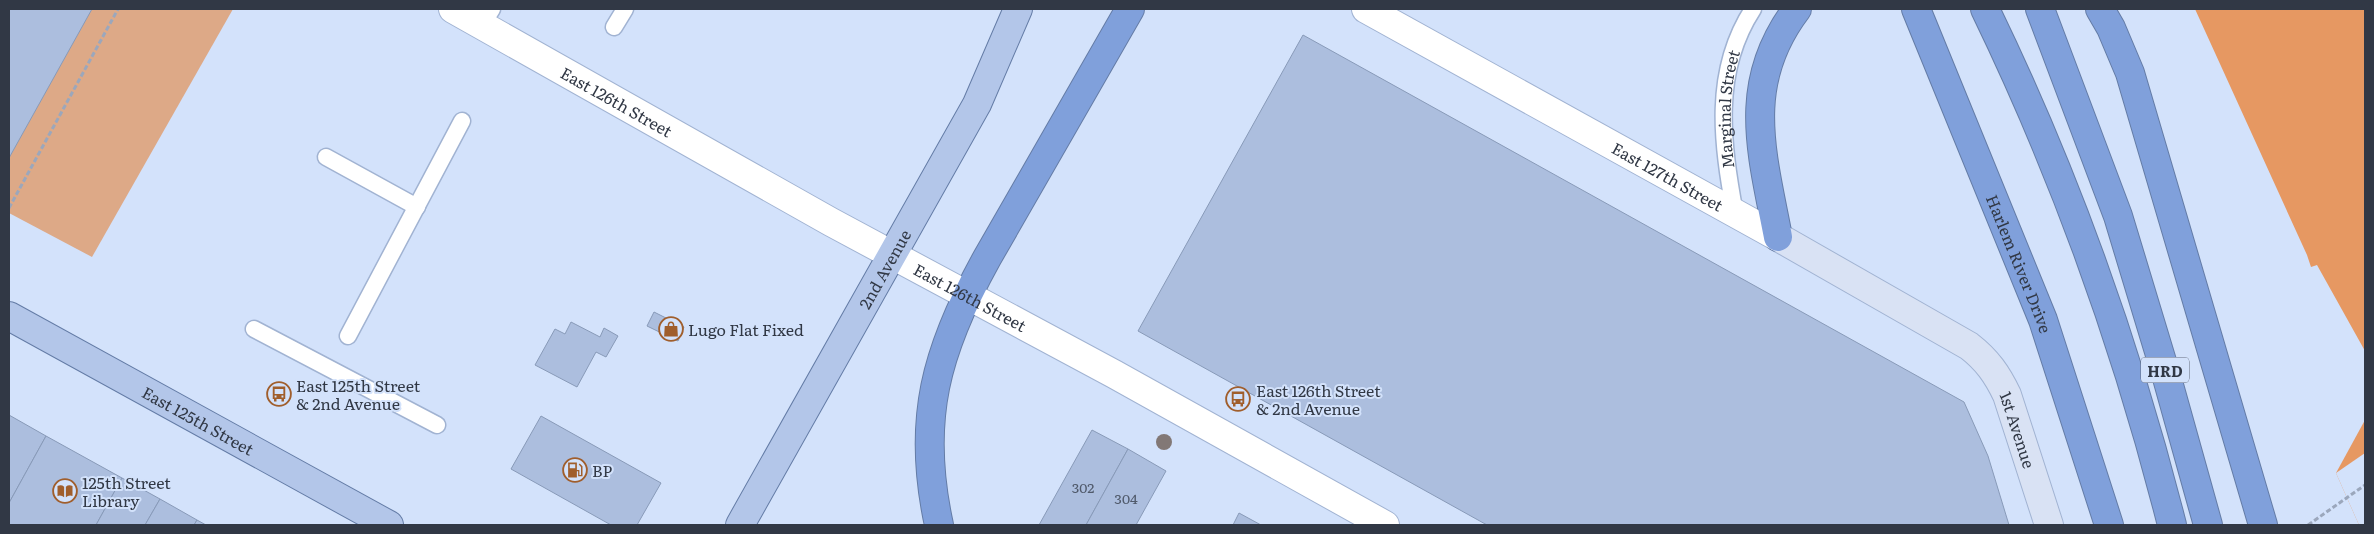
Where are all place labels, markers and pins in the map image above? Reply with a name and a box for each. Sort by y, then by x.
shop icon: Lugo Flat Fixed [658,316,684,342]
place label: Lugo Flat Fixed [688,317,804,341]
place label: East 125th Street & 2nd Avenue [296,373,421,415]
place label: East 126th Street & 2nd Avenue [1256,378,1381,420]
bus stop icon: East 125th Street & 2nd Avenue [266,381,292,407]
bus stop icon: East 126th Street & 2nd Avenue [1225,386,1251,412]
fuel station icon: BP [562,457,588,483]
place label: BP [592,458,613,482]
place label: 125th Street Library [82,470,171,512]
library icon: 125th Street Library [52,478,78,504]

